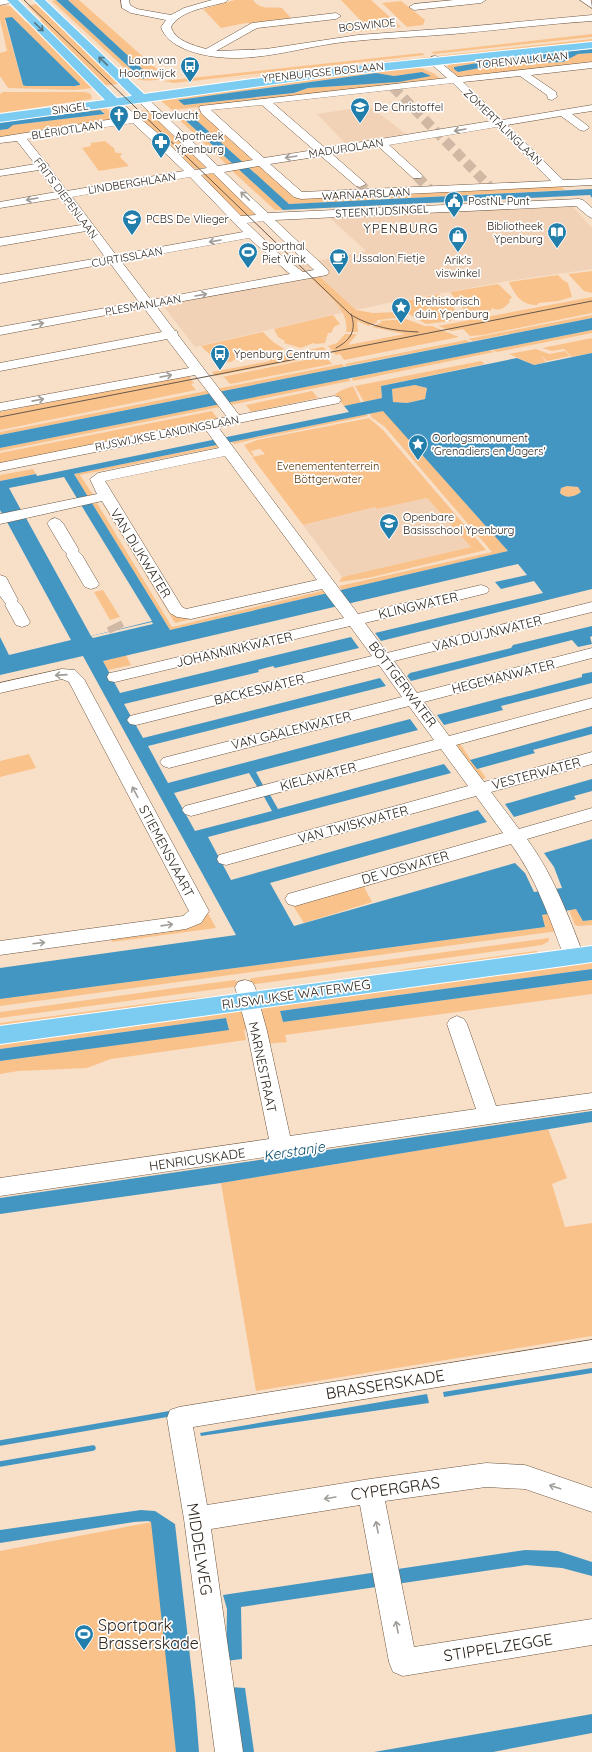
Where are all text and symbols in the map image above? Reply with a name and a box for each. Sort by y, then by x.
street label: BOSWINDE [338,15,396,35]
one-way arrow [34,22,44,32]
street label: TORENVALKLAAN [476,48,568,72]
place label: Laan van Hoornwijck [119,53,176,80]
bus stop icon: Laan van Hoornwijck [179,55,201,83]
one-way arrow [98,56,108,66]
street label: YPENBURGSE BOSLAAN [262,59,384,85]
street label: ZOMERTALINGLAAN [461,86,545,168]
school or university icon: De Christoffel [349,96,371,124]
street label: SINGEL [51,98,89,117]
place label: De Christoffel [374,100,443,114]
church icon: De Toevlucht [108,104,130,132]
place label: De Toevlucht [133,108,199,122]
street label: BLÉRIOTLAAN [30,117,104,143]
one-way arrow [454,126,467,134]
place label: Apotheek Ypenburg [175,129,224,156]
pharmacy icon: Apotheek Ypenburg [150,131,172,159]
street label: MADUROLAAN [307,135,385,161]
one-way arrow [285,153,298,161]
street label: FRITS DIEPENLAAN [31,155,101,241]
street label: LINDBERGHLAAN [87,169,177,197]
street label: WARNAARSLAAN [321,185,411,203]
public building icon: PostNL Punt [443,190,465,218]
one-way arrow [240,191,250,201]
place label: PostNL Punt [468,194,530,208]
one-way arrow [26,196,39,204]
street label: STEENTIJDSINGEL [335,202,429,220]
school or university icon: PCBS De Vlieger [121,208,143,236]
place label: PCBS De Vlieger [146,212,230,226]
place label: Bibliotheek Ypenburg [487,219,543,246]
district label: YPENBURG [363,220,439,236]
library icon: Bibliotheek Ypenburg [546,221,568,249]
shop icon: Arik's viswinkel [447,225,469,253]
one-way arrow [208,238,221,246]
place label: Sporthal Piet Vink [262,239,306,266]
sports icon: Sporthal Piet Vink [237,241,259,269]
street label: CURTISSLAAN [90,244,164,270]
cafe icon: IJssalon Fietje [328,247,350,275]
place label: IJssalon Fietje [353,251,425,265]
place label: Arik's viswinkel [436,253,480,280]
one-way arrow [194,290,207,298]
street label: PLESMANLAAN [104,291,182,319]
place label: Prehistorisch duin Ypenburg [415,294,489,321]
place icon: Prehistorisch duin Ypenburg [390,296,412,324]
one-way arrow [31,320,44,328]
bus stop icon: Ypenburg Centrum [209,343,231,371]
place label: Ypenburg Centrum [234,347,330,361]
one-way arrow [159,371,172,379]
one-way arrow [31,395,44,403]
street label: RIJSWIJKSE LANDINGSLAAN [94,412,240,454]
place label: Oorlogsmonument 'Grenadiers en Jagers' [432,431,546,458]
place icon: Oorlogsmonument 'Grenadiers en Jagers' [407,433,429,461]
park label: Evenemententerrein Böttgerwater [277,459,379,486]
street label: VAN DIJKWATER [107,505,175,601]
place label: Openbare Basisschool Ypenburg [403,510,514,537]
school or university icon: Openbare Basisschool Ypenburg [378,512,400,540]
street label: KLINGWATER [377,588,460,622]
street label: VAN DUIJNWATER [431,612,544,654]
street label: JOHANNINKWATER [174,628,294,670]
street label: BÖTTGERWATER [366,638,441,730]
street label: HEGEMANWATER [450,655,557,697]
street label: BACKESWATER [212,670,306,708]
one-way arrow [55,671,68,678]
street label: VAN GAALENWATER [229,707,353,753]
street label: VESTERWATER [490,753,582,793]
street label: KIELAWATER [278,758,358,794]
one-way arrow [131,786,139,798]
street label: STIEMENSVAART [136,802,198,900]
street label: VAN TWISKWATER [296,802,410,846]
street label: DE VOSWATER [360,847,451,887]
one-way arrow [161,921,174,929]
one-way arrow [32,939,45,947]
street label: RIJSWIJKSE WATERWEG [221,976,371,1012]
street label: MARNESTRAAT [246,1020,280,1114]
water label: Kerstanje [262,1137,327,1165]
street label: HENRICUSKADE [148,1144,246,1174]
street label: BRASSERSKADE [324,1365,446,1403]
street label: CYPERGRAS [349,1472,441,1504]
one-way arrow [549,1483,561,1491]
one-way arrow [324,1494,337,1502]
street label: MIDDELWEG [183,1501,217,1597]
one-way arrow [373,1521,381,1534]
place label: Sportpark Brasserskade [98,1615,199,1653]
one-way arrow [393,1621,401,1634]
sports icon: Sportpark Brasserskade [73,1623,95,1651]
street label: STIPPELZEGGE [442,1629,554,1665]

